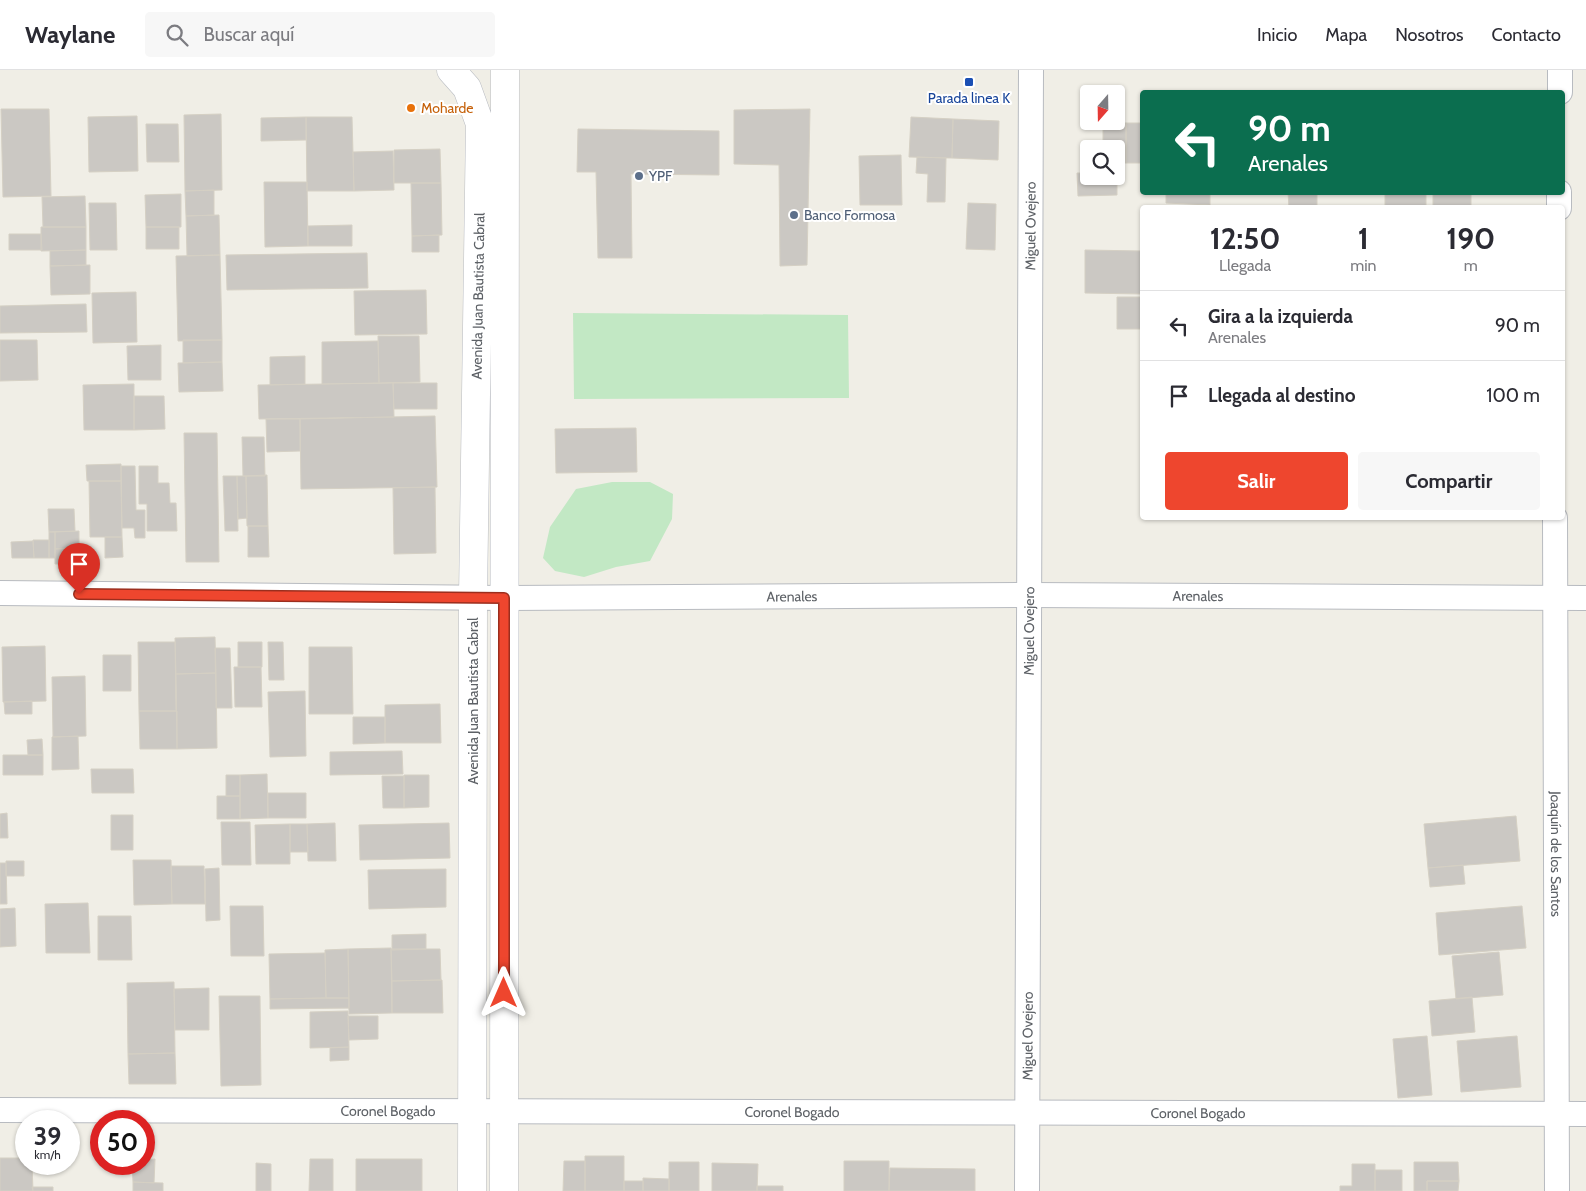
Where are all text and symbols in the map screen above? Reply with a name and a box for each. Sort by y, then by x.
search box [145,12,495,57]
text: Waylane [25,20,115,49]
icon: search [163,21,191,49]
text: Buscar aquí [203,23,294,46]
text: Inicio [1257,24,1297,46]
text: Mapa [1325,24,1367,46]
text: Nosotros [1395,24,1464,46]
text: Contacto [1492,24,1561,46]
marker: Parada linea K [963,76,975,88]
north arrow [1080,85,1125,130]
map controls [1080,85,1125,185]
place label: Parada linea K [928,89,1010,107]
place label: Moharde [421,99,473,117]
marker: Moharde [405,102,417,114]
text: 90 m [1248,107,1331,150]
icon: left [1165,110,1230,175]
button: search [1080,140,1125,185]
text: Arenales [1248,150,1328,177]
place label: YPF [648,167,673,185]
marker: YPF [633,170,645,182]
street label: Miguel Ovejero [1021,181,1040,271]
place label: Banco Formosa [804,206,896,224]
marker: Banco Formosa [788,209,800,221]
street label: Avenida Juan Bautista Cabral [468,212,488,380]
text: 12:50 [1210,220,1281,257]
text: 1 [1358,220,1369,257]
text: 190 [1446,220,1495,257]
text: Llegada [1219,256,1271,275]
text: min [1350,256,1377,275]
text: m [1464,256,1478,275]
text: Gira a la izquierda [1208,305,1353,328]
icon: left [1165,312,1193,340]
text: 90 m [1495,314,1540,337]
text: Arenales [1208,328,1266,347]
icon: arrive [1165,382,1193,410]
text: Llegada al destino [1208,384,1355,407]
text: 100 m [1486,384,1540,407]
button: Salir [1165,452,1348,510]
button: Compartir [1358,452,1540,510]
pin [58,543,100,594]
icon: arrive [65,550,93,578]
street label: Miguel Ovejero [1020,586,1038,676]
street label: Arenales [767,587,818,605]
street label: Arenales [1173,587,1224,605]
street label: Avenida Juan Bautista Cabral [464,617,482,784]
street label: Joaquín de los Santos [1547,790,1565,917]
position arrow [477,966,529,1018]
street label: Miguel Ovejero [1018,991,1037,1081]
street label: Coronel Bogado [341,1102,436,1120]
street label: Coronel Bogado [745,1103,840,1121]
street label: Coronel Bogado [1151,1104,1246,1122]
speed limit sign: 50 [90,1110,155,1175]
text: 39 [34,1121,61,1151]
text: km/h [34,1147,61,1162]

